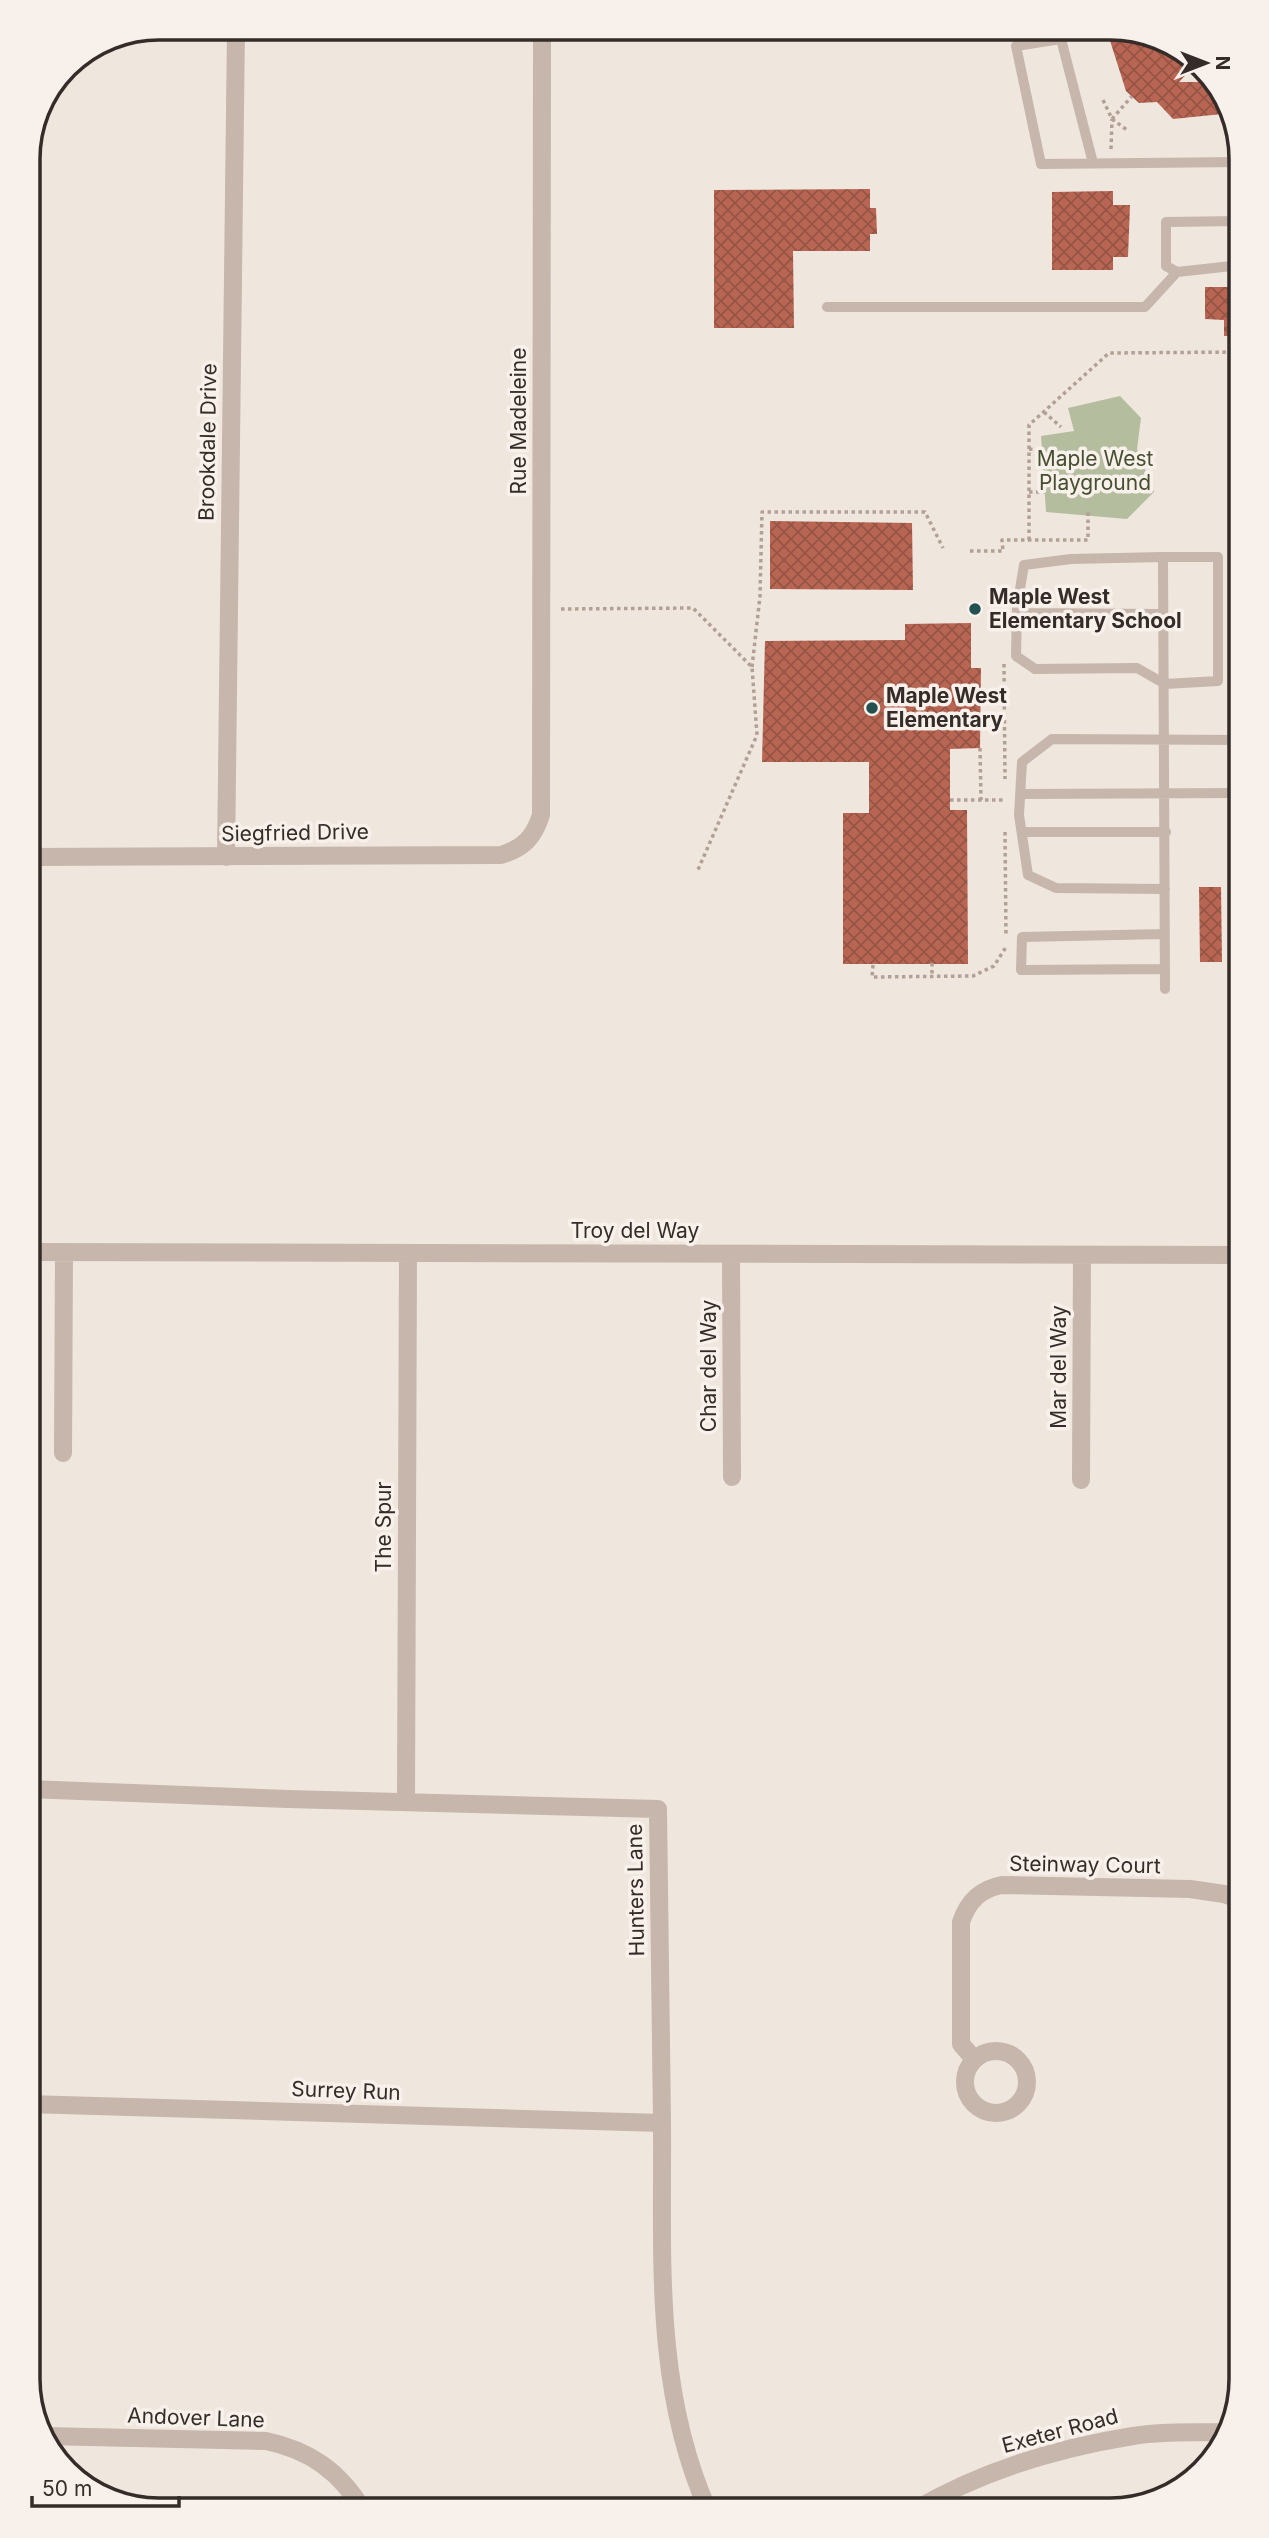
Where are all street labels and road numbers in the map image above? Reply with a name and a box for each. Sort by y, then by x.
street label: Rue Madeleine [506,347,531,495]
street label: Brookdale Drive [194,363,221,521]
street label: Siegfried Drive [221,819,369,846]
street label: Troy del Way [571,1218,700,1243]
street label: Char del Way [696,1300,721,1432]
street label: Mar del Way [1046,1305,1071,1429]
street label: The Spur [371,1482,396,1572]
street label: Hunters Lane [622,1824,649,1956]
street label: Steinway Court [1009,1851,1161,1878]
street label: Surrey Run [291,2076,401,2105]
street label: Andover Lane [127,2403,265,2432]
street label: Exeter Road [999,2403,1121,2458]

